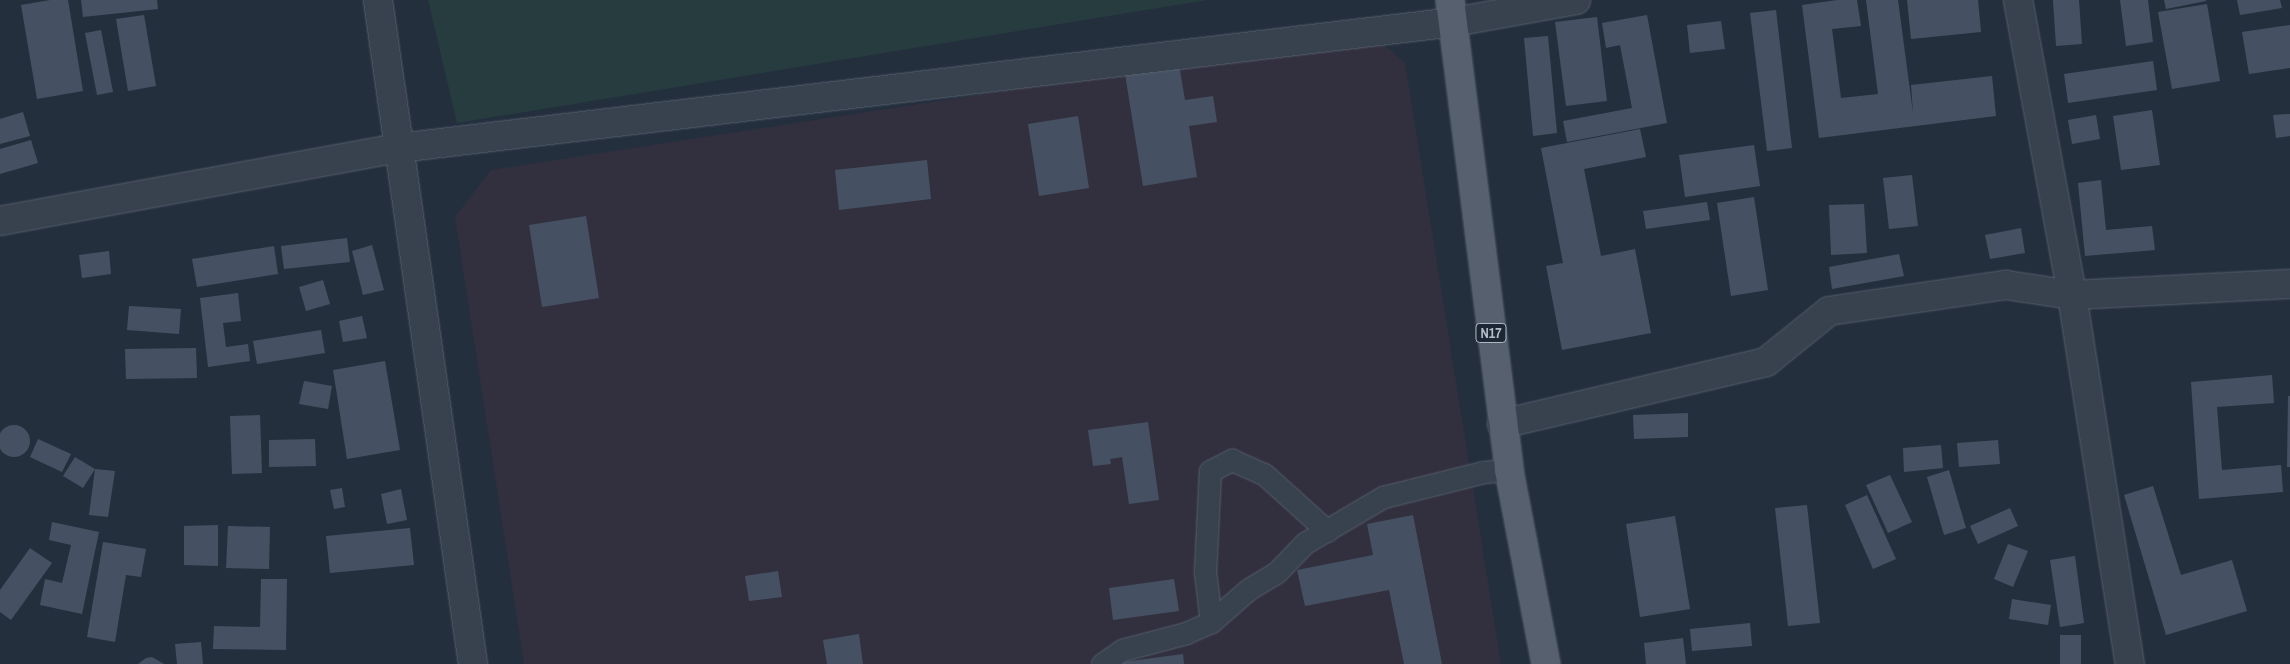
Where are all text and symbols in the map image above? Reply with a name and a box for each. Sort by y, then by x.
road number: N17 [1475,322,1507,344]

